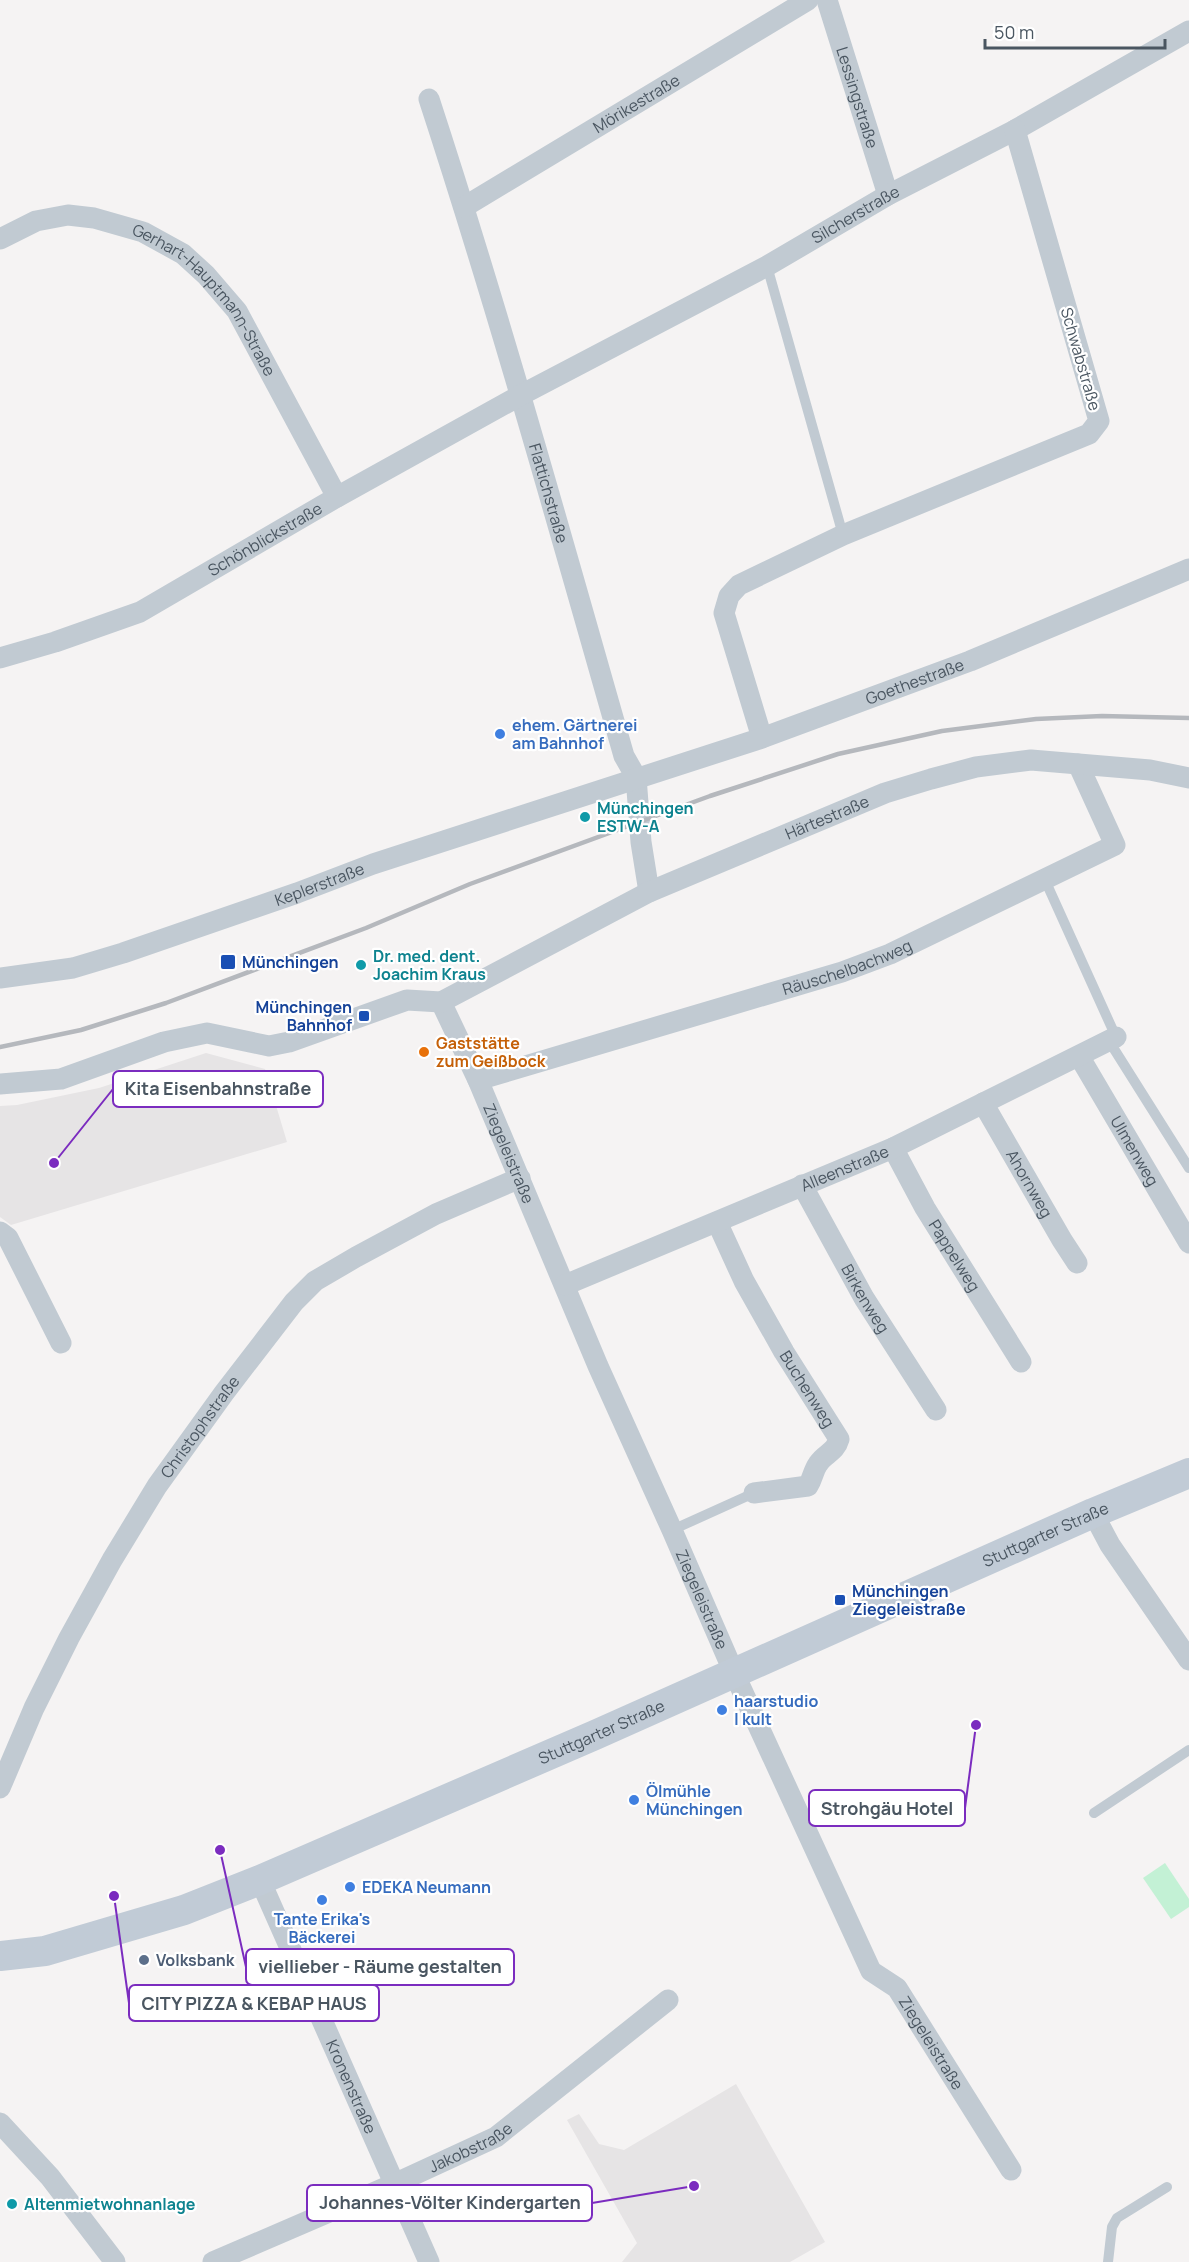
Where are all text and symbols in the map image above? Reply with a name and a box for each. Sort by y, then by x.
scale bar [985,12,1165,50]
text: 50 m [994,20,1034,44]
street label: Lessingstraße [831,44,884,151]
street label: Mörikestraße [589,69,684,138]
street label: Silcherstraße [807,180,903,249]
street label: Gerhart-Hauptmann-Straße [130,219,281,380]
street label: Schwabstraße [1056,305,1106,413]
street label: Flattichstraße [524,441,574,546]
street label: Schönblickstraße [204,497,326,581]
street label: Goethestraße [862,653,967,710]
place label: ehem. Gärtnerei am Bahnhof [512,714,638,754]
marker: ehem. Gärtnerei am Bahnhof [493,727,507,741]
street label: Härtestraße [782,790,872,845]
place label: Münchingen ESTW-A [597,797,694,837]
marker: Münchingen ESTW-A [578,810,592,824]
street label: Keplerstraße [272,857,367,911]
street label: Räuschelbachweg [780,934,916,1000]
place label: Dr. med. dent. Joachim Kraus [373,945,486,985]
place label: Münchingen [242,951,339,973]
marker: Münchingen [219,953,237,971]
marker: Dr. med. dent. Joachim Kraus [354,958,368,972]
place label: Münchingen Bahnhof [255,996,352,1036]
marker: Münchingen Bahnhof [357,1009,371,1023]
place label: Gaststätte zum Geißbock [436,1032,546,1072]
marker: Gaststätte zum Geißbock [417,1045,431,1059]
callout: Kita Eisenbahnstraße [113,1071,323,1107]
text: Kita Eisenbahnstraße [125,1076,312,1100]
street label: Ziegeleistraße [478,1100,540,1207]
street label: Ulmenweg [1106,1112,1164,1190]
street label: Alleenstraße [797,1140,892,1196]
street label: Ahornweg [1001,1145,1058,1222]
street label: Pappelweg [924,1215,985,1296]
street label: Birkenweg [836,1260,895,1337]
street label: Buchenweg [775,1346,840,1432]
street label: Christophstraße [155,1371,244,1482]
street label: Stuttgarter Straße [979,1497,1112,1572]
street label: Ziegeleistraße [671,1546,733,1653]
place label: Münchingen Ziegeleistraße [852,1580,966,1620]
marker: Münchingen Ziegeleistraße [833,1593,847,1607]
place label: haarstudio | kult [734,1690,818,1730]
street label: Stuttgarter Straße [535,1694,668,1769]
marker: haarstudio | kult [715,1703,729,1717]
place label: Ölmühle Münchingen [646,1780,743,1820]
callout: Strohgäu Hotel [809,1790,965,1826]
marker: Ölmühle Münchingen [627,1793,641,1807]
text: Strohgäu Hotel [821,1796,953,1820]
place label: EDEKA Neumann [362,1876,491,1898]
marker: EDEKA Neumann [343,1880,357,1894]
marker: Tante Erika's Bäckerei [315,1893,329,1907]
place label: Tante Erika's Bäckerei [274,1908,371,1948]
place label: Volksbank [156,1949,235,1971]
callout: viellieber - Räume gestalten [246,1949,514,1985]
marker: Volksbank [137,1953,151,1967]
text: viellieber - Räume gestalten [258,1954,502,1978]
callout: CITY PIZZA & KEBAP HAUS [129,1985,379,2021]
text: CITY PIZZA & KEBAP HAUS [141,1991,367,2015]
street label: Ziegeleistraße [894,1992,969,2094]
street label: Kronenstraße [321,2036,382,2137]
street label: Jakobstraße [425,2117,517,2178]
callout: Johannes-Völter Kindergarten [307,2185,592,2221]
text: Johannes-Völter Kindergarten [319,2190,581,2214]
place label: Altenmietwohnanlage [24,2193,196,2215]
marker: Altenmietwohnanlage [5,2197,19,2211]

